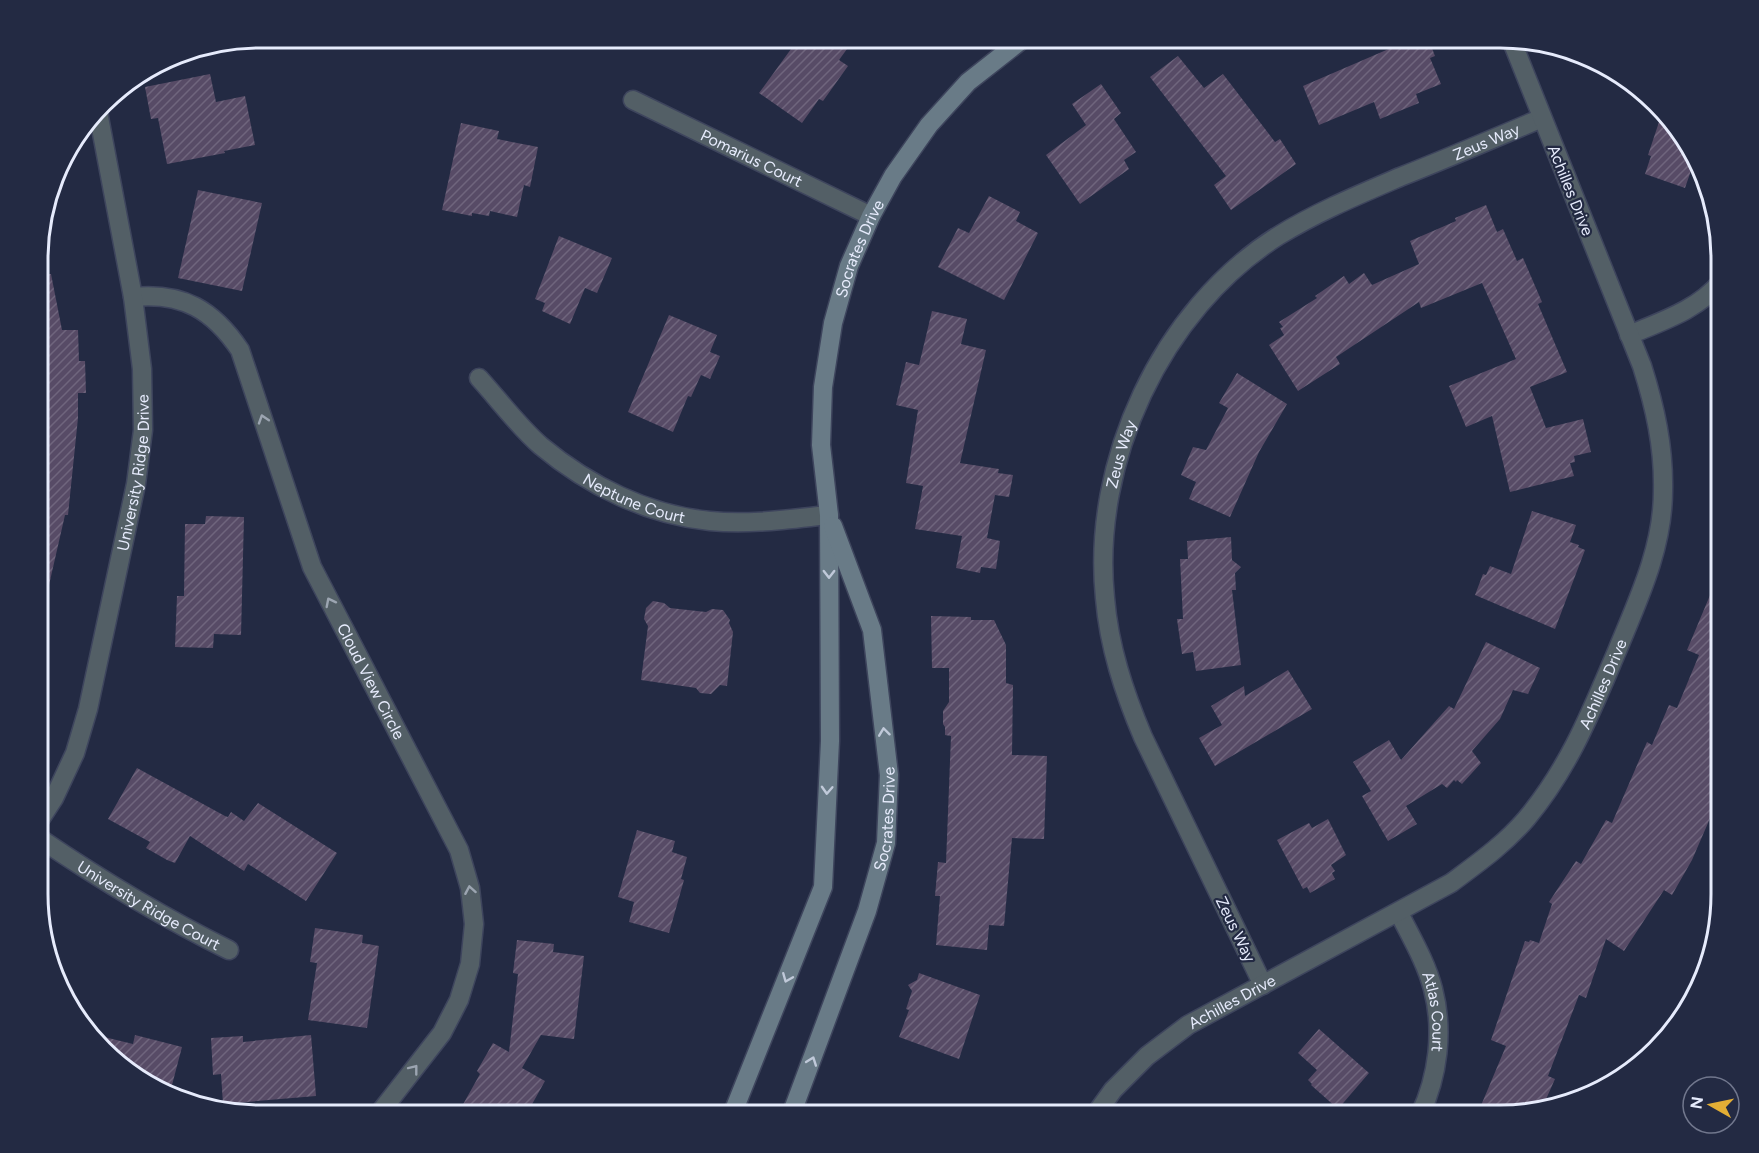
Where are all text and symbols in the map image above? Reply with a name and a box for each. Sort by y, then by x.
street label: Zeus Way [1450,119,1523,164]
street label: Pomarius Court [697,125,805,191]
street label: Achilles Drive [1544,142,1597,239]
street label: Socrates Drive [832,196,888,300]
street label: University Ridge Drive [113,394,153,553]
one-way arrow [258,414,271,425]
street label: Zeus Way [1102,417,1140,490]
street label: Neptune Court [579,470,687,527]
one-way arrow [823,569,835,578]
one-way arrow [326,598,337,608]
street label: Cloud View Circle [333,620,409,743]
street label: Achilles Drive [1575,636,1631,732]
one-way arrow [878,727,891,736]
street label: Socrates Drive [870,766,899,873]
one-way arrow [821,785,834,794]
street label: University Ridge Court [73,857,224,954]
one-way arrow [464,885,476,895]
street label: Zeus Way [1212,893,1260,966]
street label: Atlas Court [1418,969,1448,1053]
street label: Achilles Drive [1185,970,1279,1033]
one-way arrow [782,971,794,982]
one-way arrow [804,1056,817,1066]
one-way arrow [407,1065,418,1076]
north arrow [1681,1075,1741,1135]
text: N [1686,1095,1707,1110]

